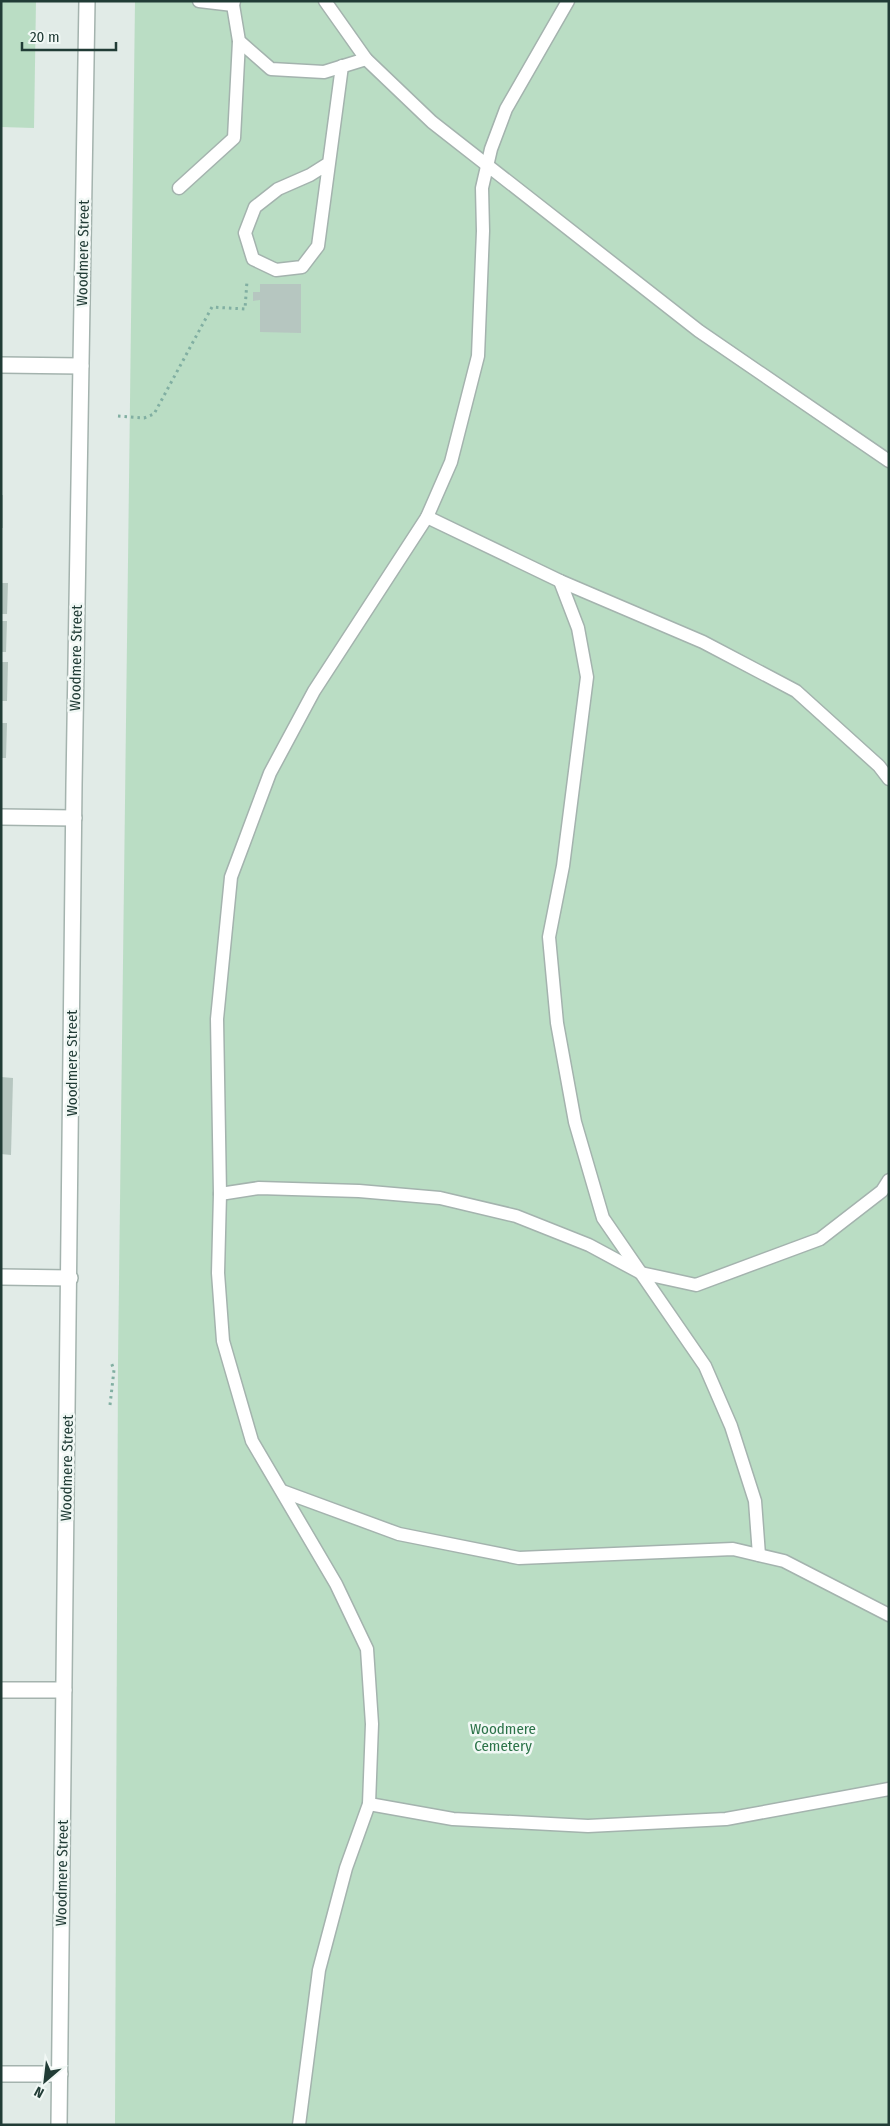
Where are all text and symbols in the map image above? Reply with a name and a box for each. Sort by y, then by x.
scale bar [22,20,116,52]
text: 20 m [30,28,60,46]
street label: Woodmere Street [73,200,93,306]
street label: Woodmere Street [66,605,86,711]
street label: Woodmere Street [63,1010,81,1116]
street label: Woodmere Street [57,1415,77,1521]
park label: Woodmere Cemetery [470,1720,536,1755]
street label: Woodmere Street [52,1820,72,1926]
north arrow [20,2056,70,2106]
text: N [31,2083,47,2102]

